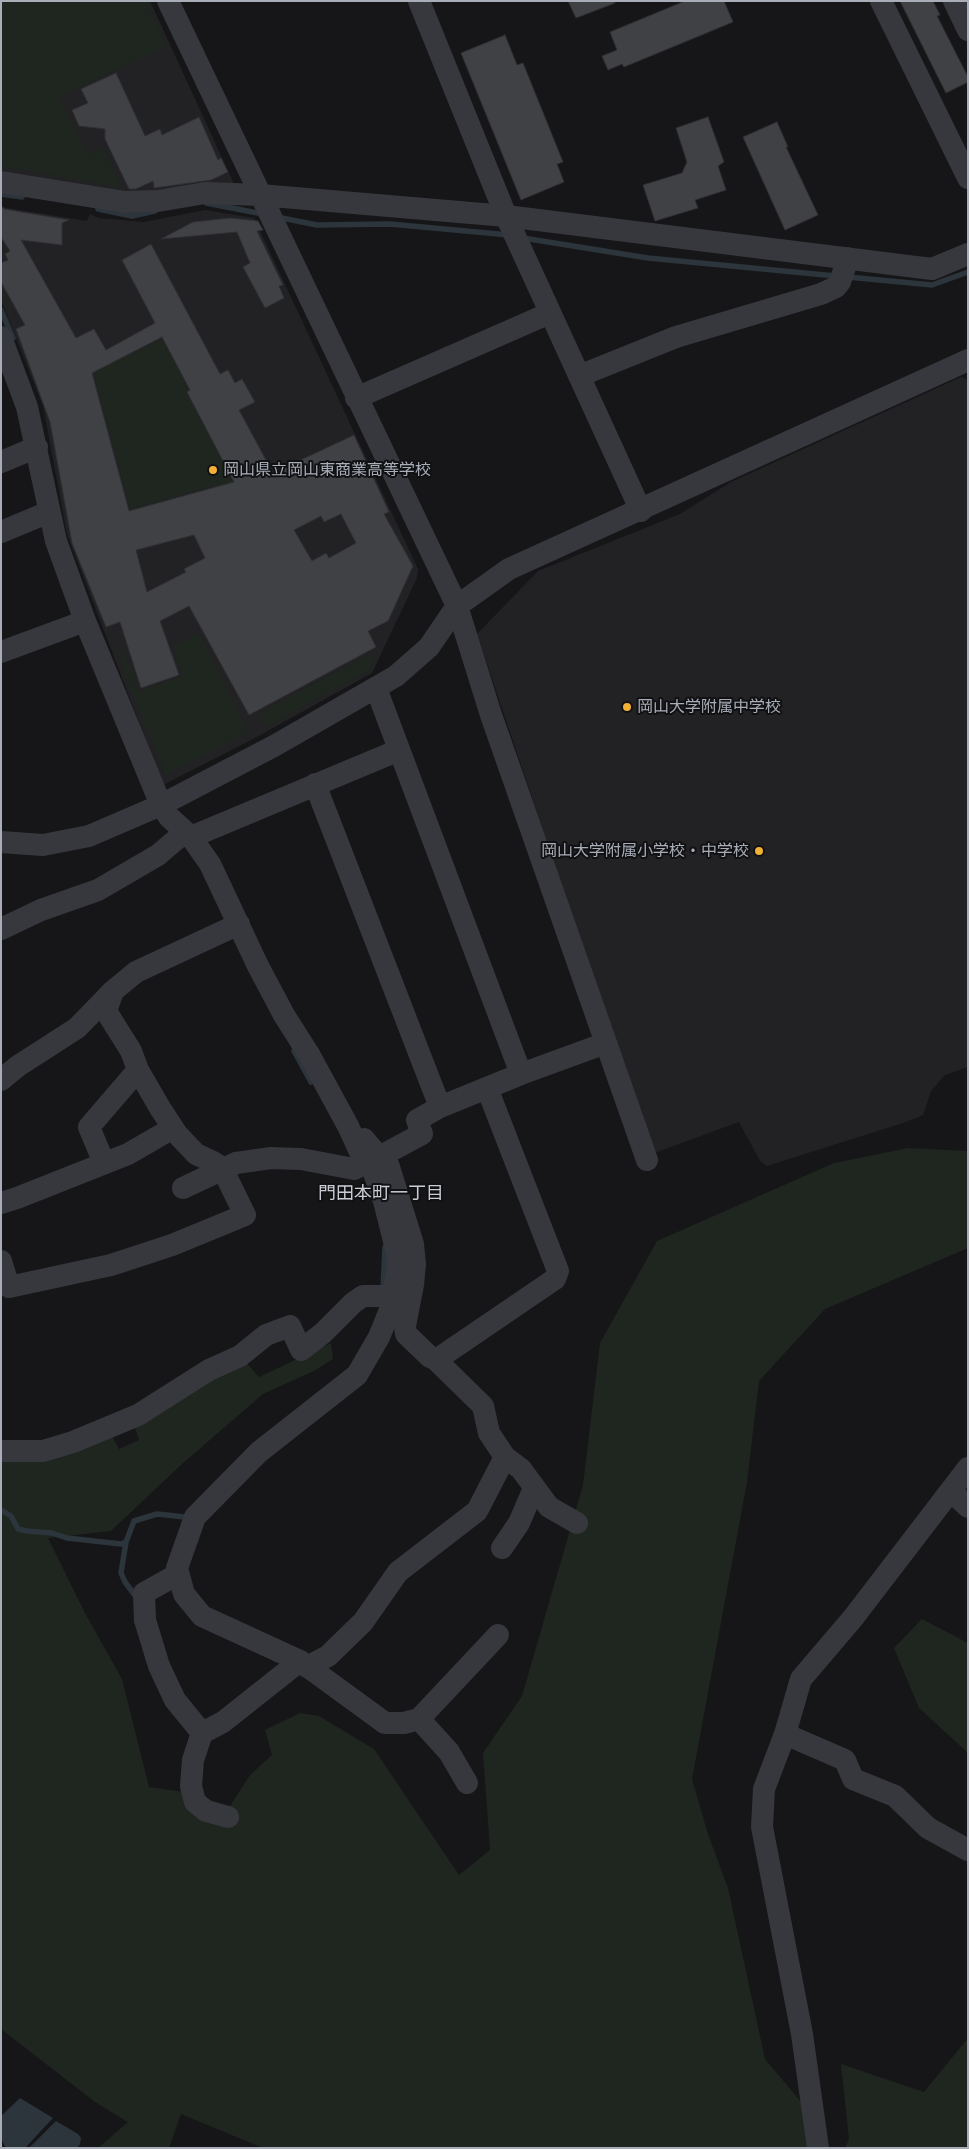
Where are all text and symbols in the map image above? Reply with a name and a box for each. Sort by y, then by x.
place label: 岡山県立岡山東商業高等学校 [223,460,431,480]
marker: 岡山県立岡山東商業高等学校 [207,464,219,476]
place label: 岡山大学附属中学校 [637,697,781,717]
marker: 岡山大学附属中学校 [621,701,633,713]
place label: 岡山大学附属小学校・中学校 [541,841,749,861]
marker: 岡山大学附属小学校・中学校 [753,845,765,857]
district label: 門田本町一丁目 [318,1182,444,1204]

